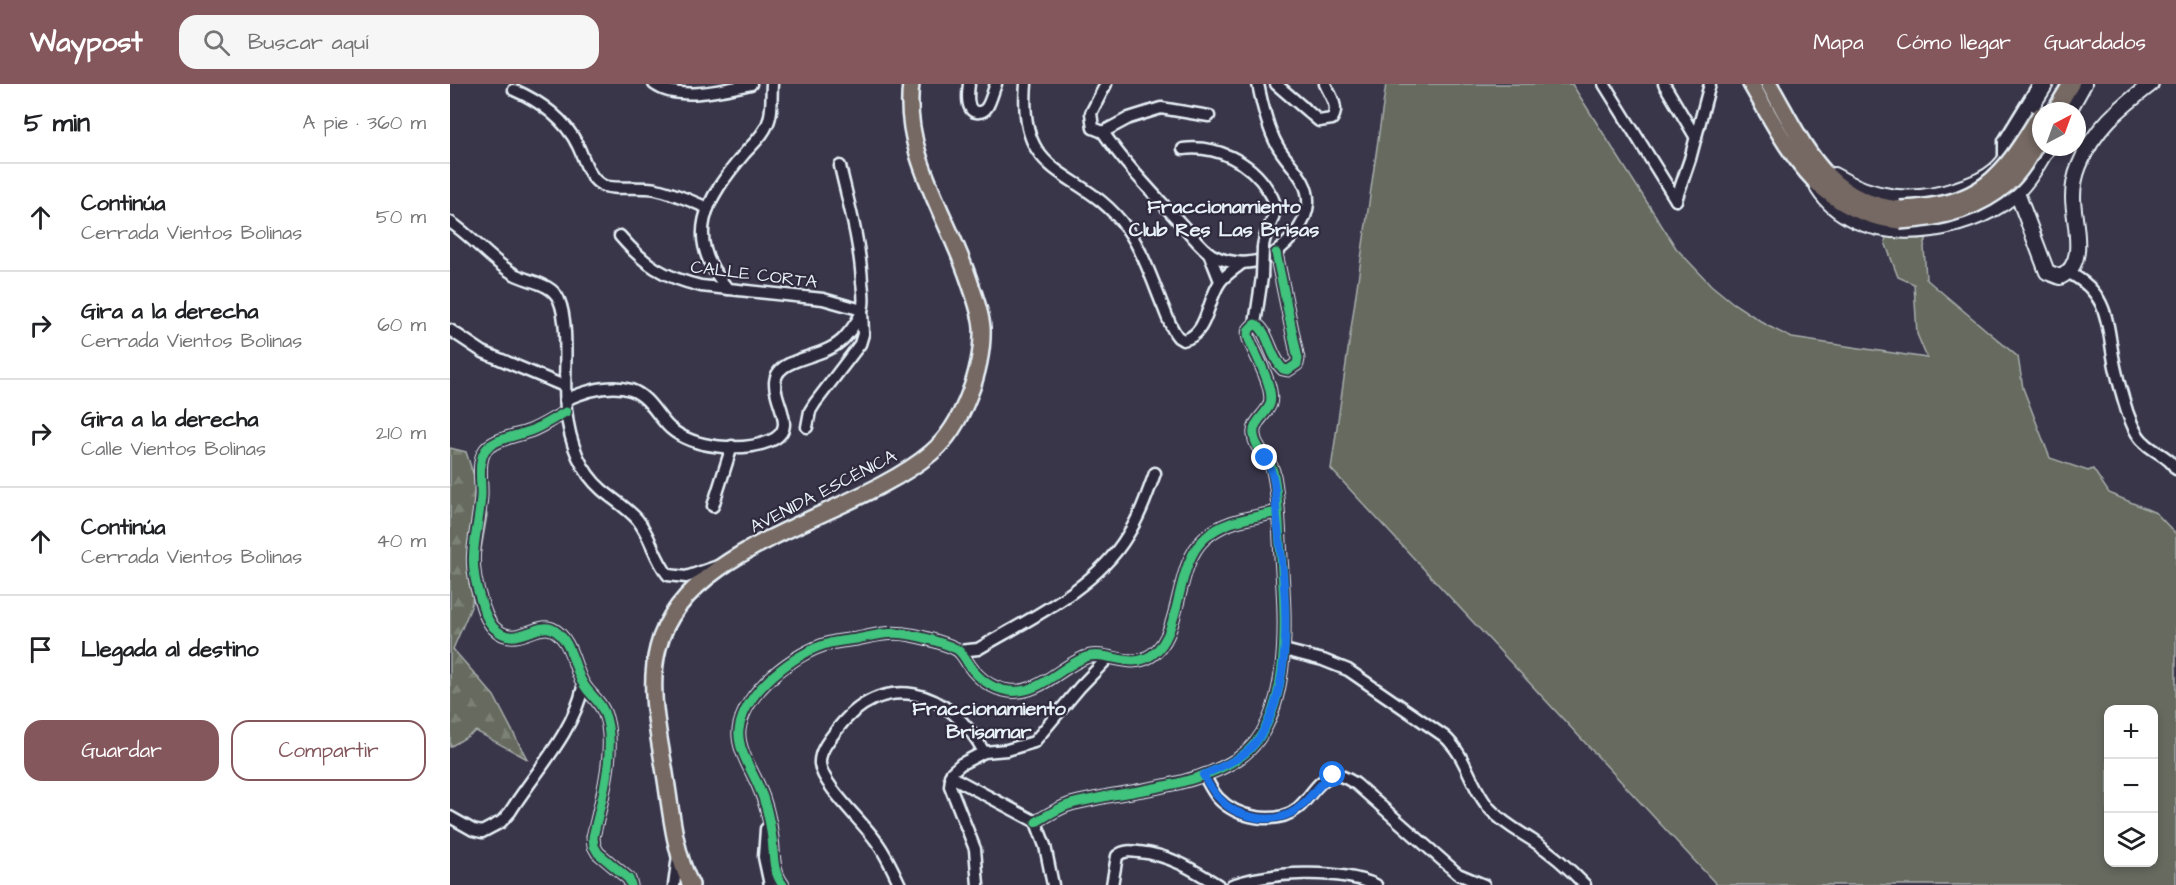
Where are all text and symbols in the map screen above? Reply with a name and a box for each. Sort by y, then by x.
search box [179,15,599,69]
text: Waypost [30,23,143,62]
icon: search [200,26,233,59]
text: Buscar aquí [248,27,369,58]
text: Mapa [1813,28,1864,57]
text: Cómo llegar [1897,28,2011,57]
text: Guardados [2044,28,2146,57]
north arrow [2032,102,2086,156]
text: 5 min [24,105,90,141]
text: A pie · 360 m [302,109,426,137]
text: Continúa [81,188,166,219]
district label: Fraccionamiento Club Res Las Brisas [1129,193,1319,244]
icon: ahead [24,201,57,234]
text: 50 m [376,203,426,231]
text: Cerrada Vientos Bolinas [81,219,302,247]
street label: CALLE CORTA [689,254,819,295]
text: Gira a la derecha [81,296,258,327]
icon: right [24,309,57,342]
text: 60 m [377,311,426,339]
text: Cerrada Vientos Bolinas [81,327,302,355]
text: Gira a la derecha [81,404,258,435]
icon: right [24,417,57,450]
text: 210 m [376,419,426,447]
text: Calle Vientos Bolinas [81,435,266,463]
street label: AVENIDA ESCÉNICA [745,443,901,539]
route end [1251,444,1277,470]
text: Continúa [81,512,166,543]
icon: ahead [24,525,57,558]
text: 40 m [376,527,426,555]
text: Cerrada Vientos Bolinas [81,543,302,571]
icon: arrive [24,633,57,666]
text: Llegada al destino [81,634,259,665]
district label: Fraccionamiento Brisamar [912,695,1067,746]
map controls [2104,705,2158,867]
button: + [2104,705,2158,759]
button: Guardar [24,720,219,781]
button: Compartir [231,720,426,781]
button: − [2104,759,2158,813]
route start [1319,761,1345,787]
button: layers [2104,813,2158,867]

